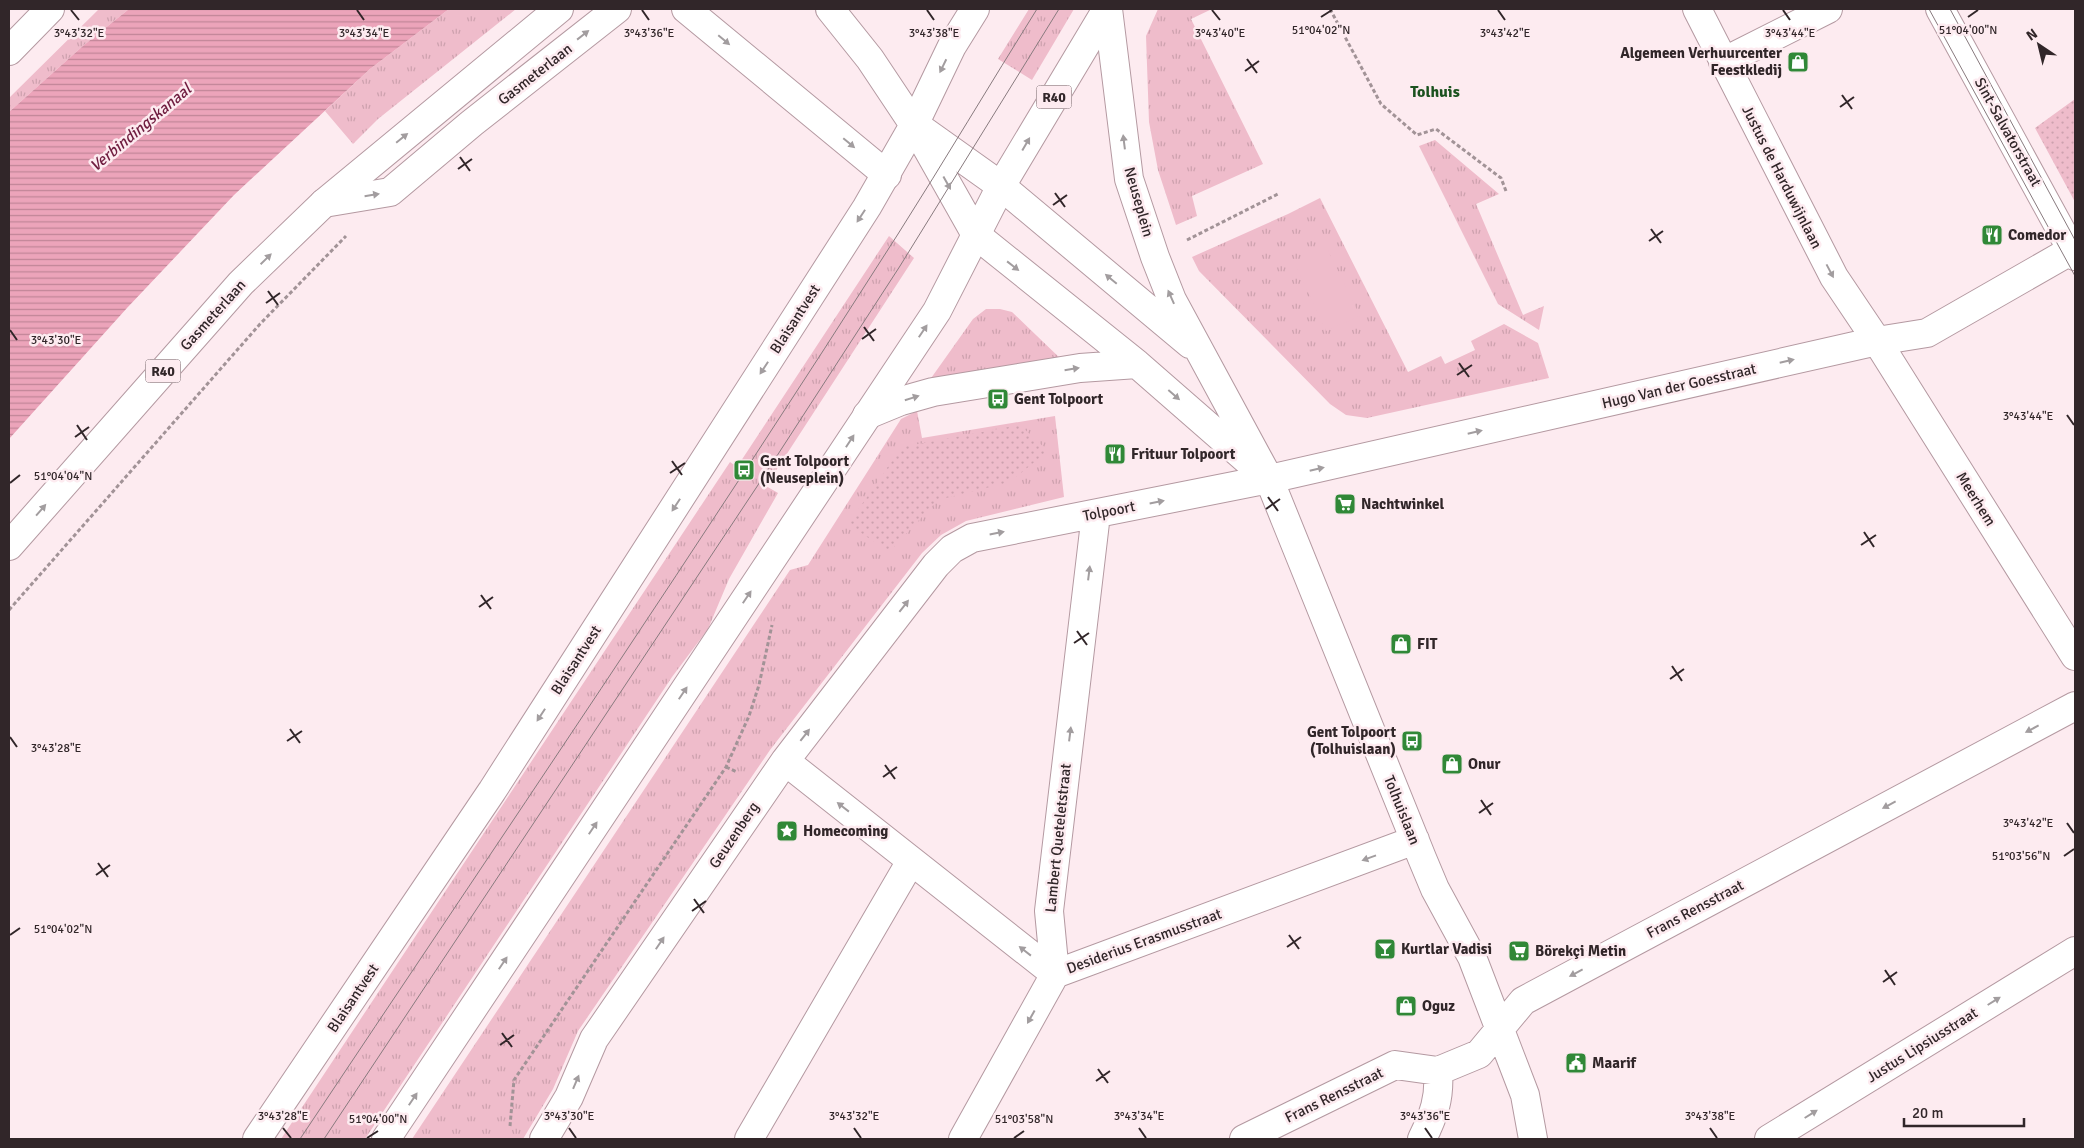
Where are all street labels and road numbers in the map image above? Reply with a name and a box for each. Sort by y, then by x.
street label: Gasmeterlaan [494,39,576,109]
street label: Sint-Salvatorstraat [1971,75,2045,189]
road number: R40 [1036,85,1072,108]
street label: Justus de Harduwijnlaan [1738,102,1826,252]
street label: Neuseplein [1120,165,1158,239]
street label: Gasmeterlaan [176,276,250,354]
street label: Blaisantvest [766,281,824,357]
street label: Hugo Van der Goesstraat [1600,359,1758,413]
road number: R40 [146,360,180,382]
street label: Meerhem [1952,469,2000,529]
street label: Tolpoort [1081,497,1137,525]
street label: Blaisantvest [547,622,605,698]
street label: Lambert Queteletstraat [1041,763,1075,913]
street label: Tolhuislaan [1380,773,1424,847]
street label: Geuzenberg [705,798,763,872]
street label: Frans Rensstraat [1643,876,1747,942]
street label: Desiderius Erasmusstraat [1064,905,1224,977]
street label: Blaisantvest [323,960,383,1036]
street label: Justus Lipsiusstraat [1863,1004,1981,1086]
street label: Frans Rensstraat [1282,1063,1386,1127]

